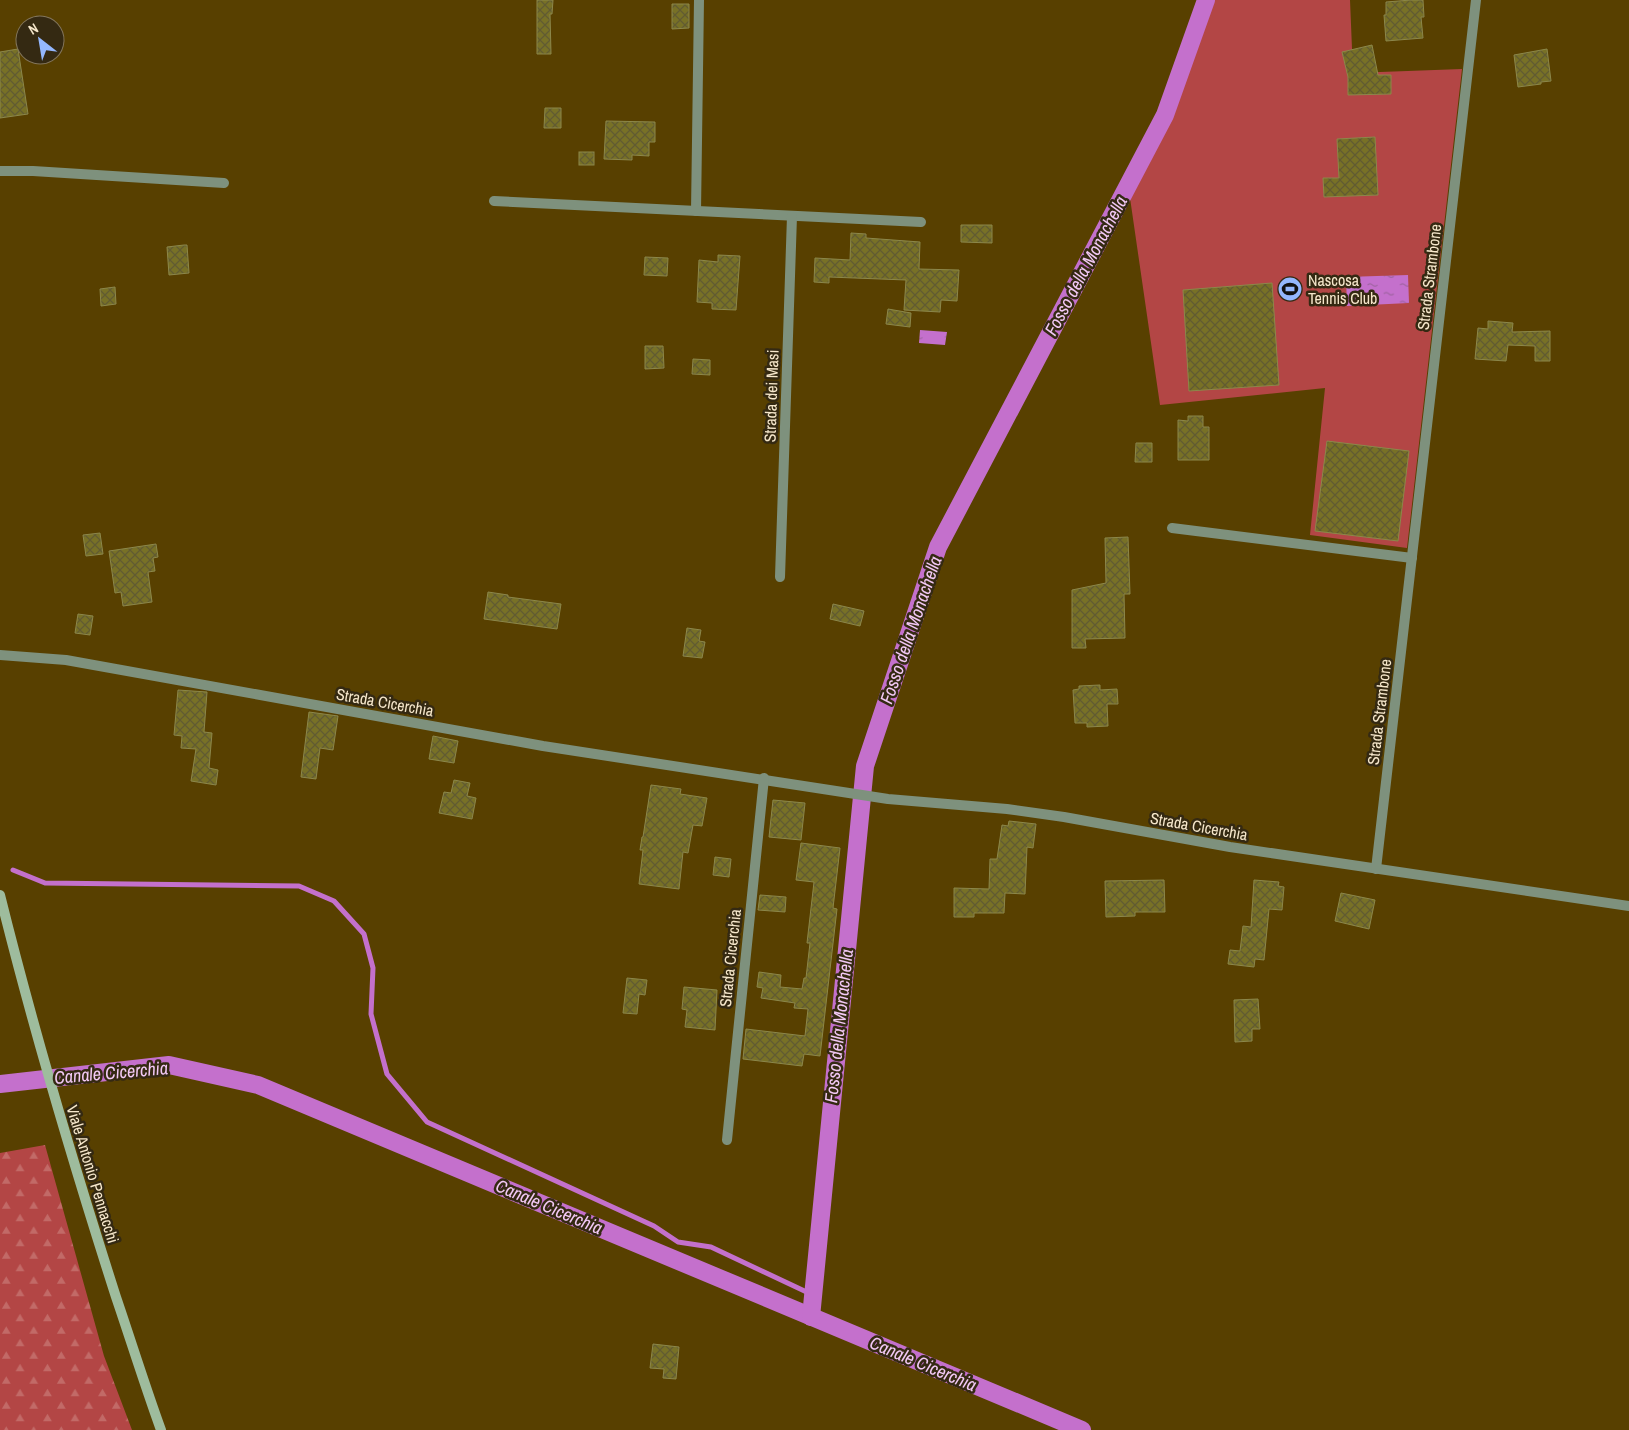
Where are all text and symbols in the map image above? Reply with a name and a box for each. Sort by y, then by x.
north arrow [15,15,65,65]
text: N [25,19,41,39]
water label: Fosso della Monachella [1038,192,1133,340]
street label: Strada Strambone [1412,223,1446,331]
place label: Nascosa Tennis Club [1308,269,1377,309]
sports icon: Nascosa Tennis Club [1277,276,1303,302]
street label: Strada dei Masi [758,349,784,443]
water label: Fosso della Monachella [874,553,947,707]
street label: Strada Strambone [1362,658,1396,766]
street label: Strada Cicerchia [335,683,436,722]
street label: Strada Cicerchia [1149,807,1250,846]
street label: Strada Cicerchia [714,907,746,1008]
water label: Fosso della Monachella [818,948,859,1104]
water label: Canale Cicerchia [53,1055,169,1090]
street label: Viale Antonio Pennacchi [62,1102,124,1246]
water label: Canale Cicerchia [492,1173,607,1240]
water label: Canale Cicerchia [866,1330,981,1397]

